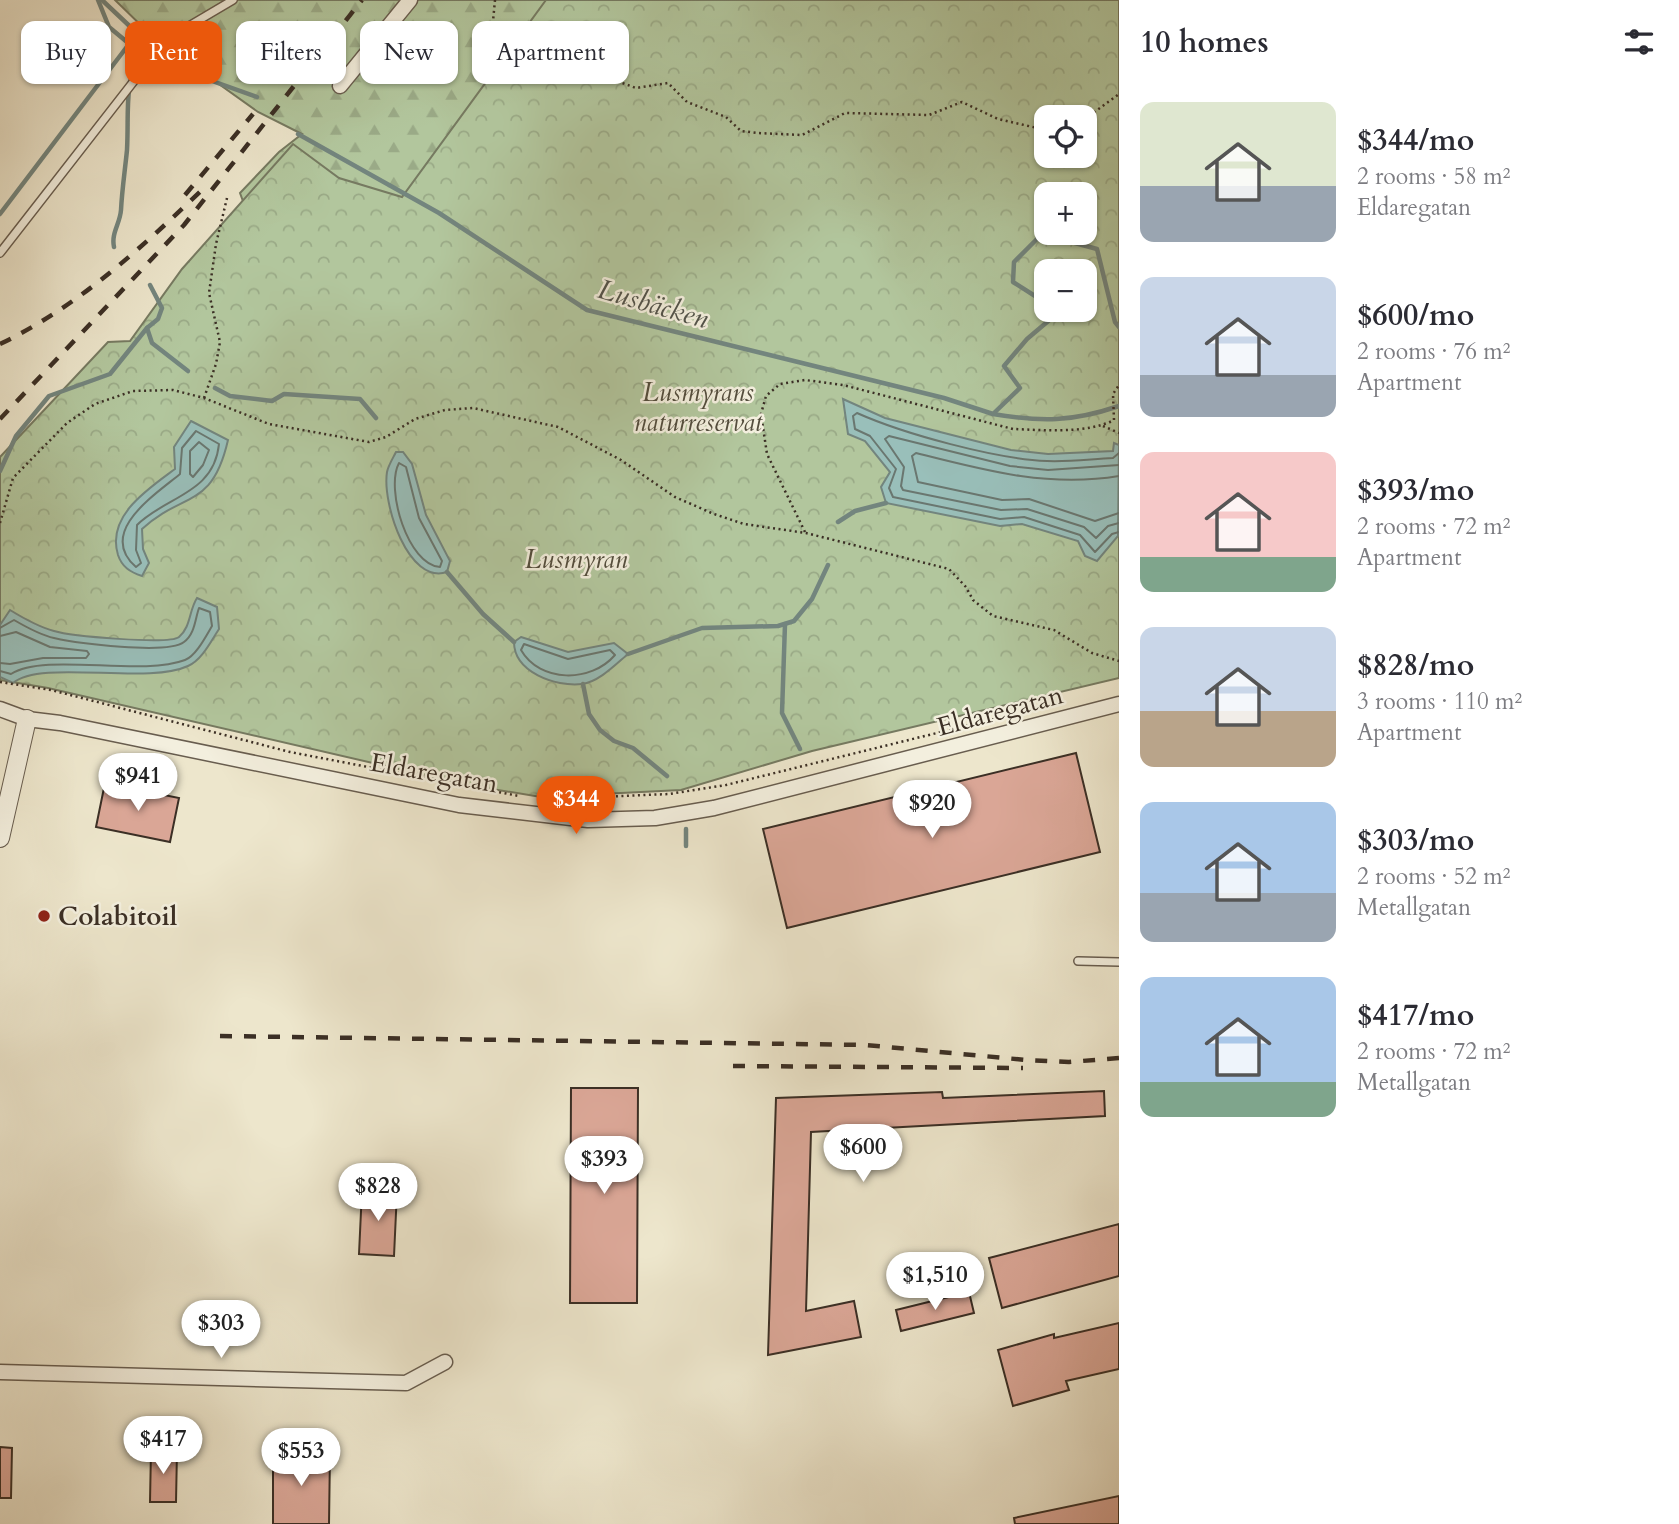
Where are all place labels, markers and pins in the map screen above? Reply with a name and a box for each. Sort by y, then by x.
pin: $941 [97,754,179,813]
pin: $344 [535,776,617,836]
pin: $920 [891,780,973,840]
place label: Colabitoil [58,899,178,934]
marker: Colabitoil [36,908,52,924]
pin: $600 [822,1124,904,1184]
pin: $393 [563,1136,645,1196]
pin: $828 [337,1164,419,1223]
pin: $1,510 [878,1252,992,1312]
pin: $303 [180,1300,262,1360]
pin: $417 [122,1416,204,1476]
pin: $553 [260,1428,342,1488]

